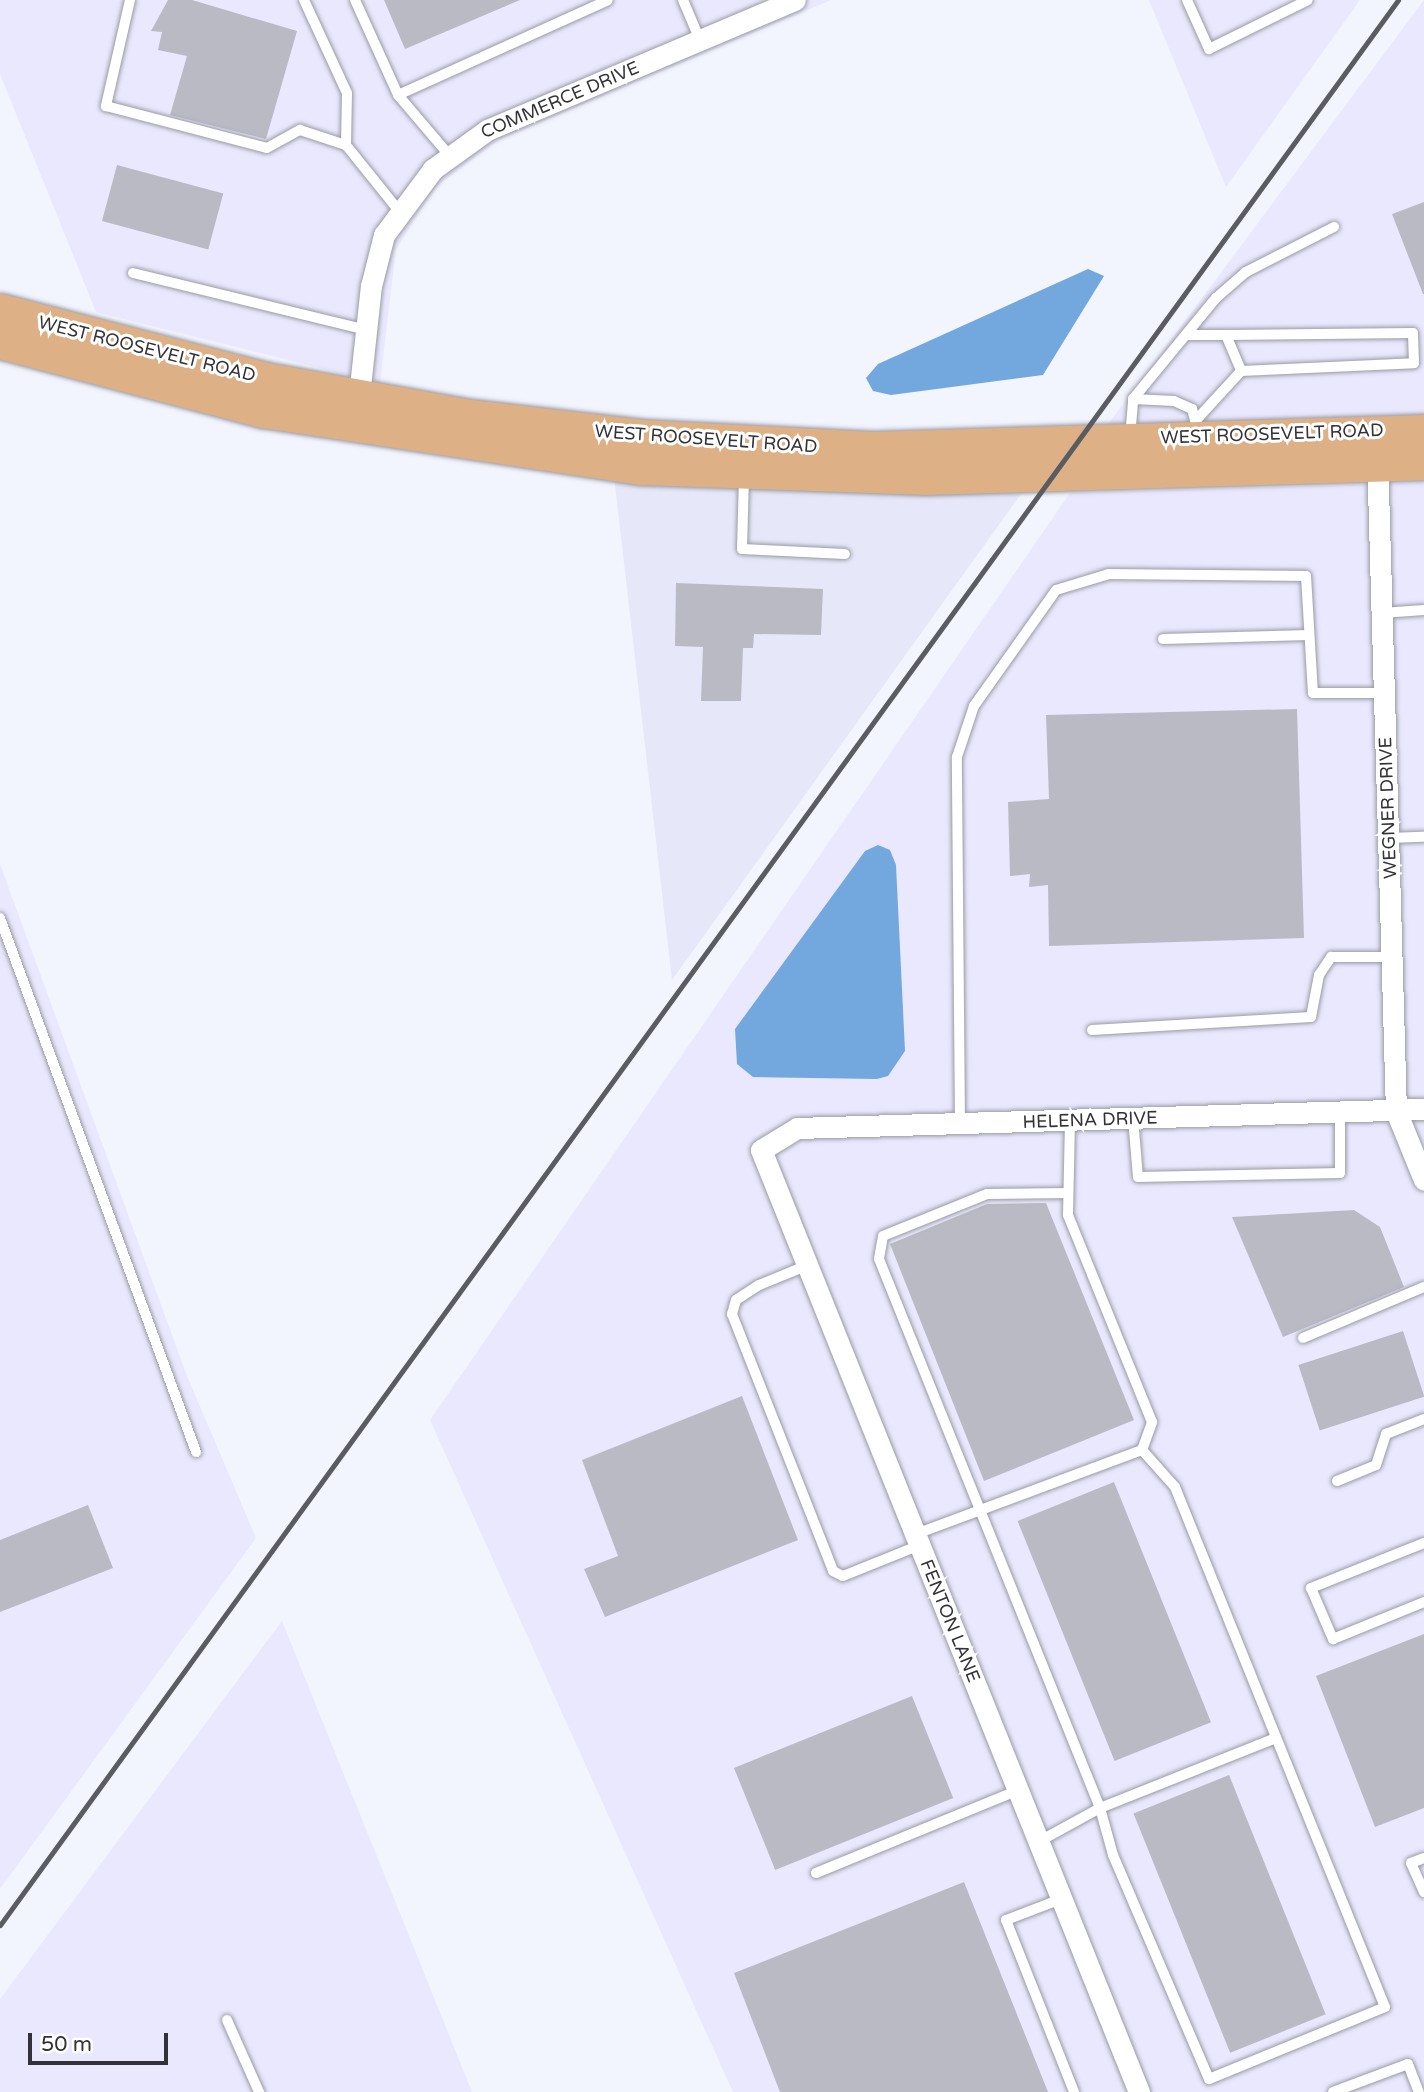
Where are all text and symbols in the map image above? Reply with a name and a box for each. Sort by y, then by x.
street label: COMMERCE DRIVE [478,57,642,143]
street label: WEST ROOSEVELT ROAD [36,312,258,386]
street label: WEST ROOSEVELT ROAD [1160,419,1384,449]
street label: WEST ROOSEVELT ROAD [594,420,818,458]
street label: WEGNER DRIVE [1375,737,1401,879]
street label: HELENA DRIVE [1022,1107,1158,1133]
street label: FENTON LANE [916,1556,984,1686]
scale bar [32,2018,172,2062]
text: 50 m [41,2032,92,2057]

